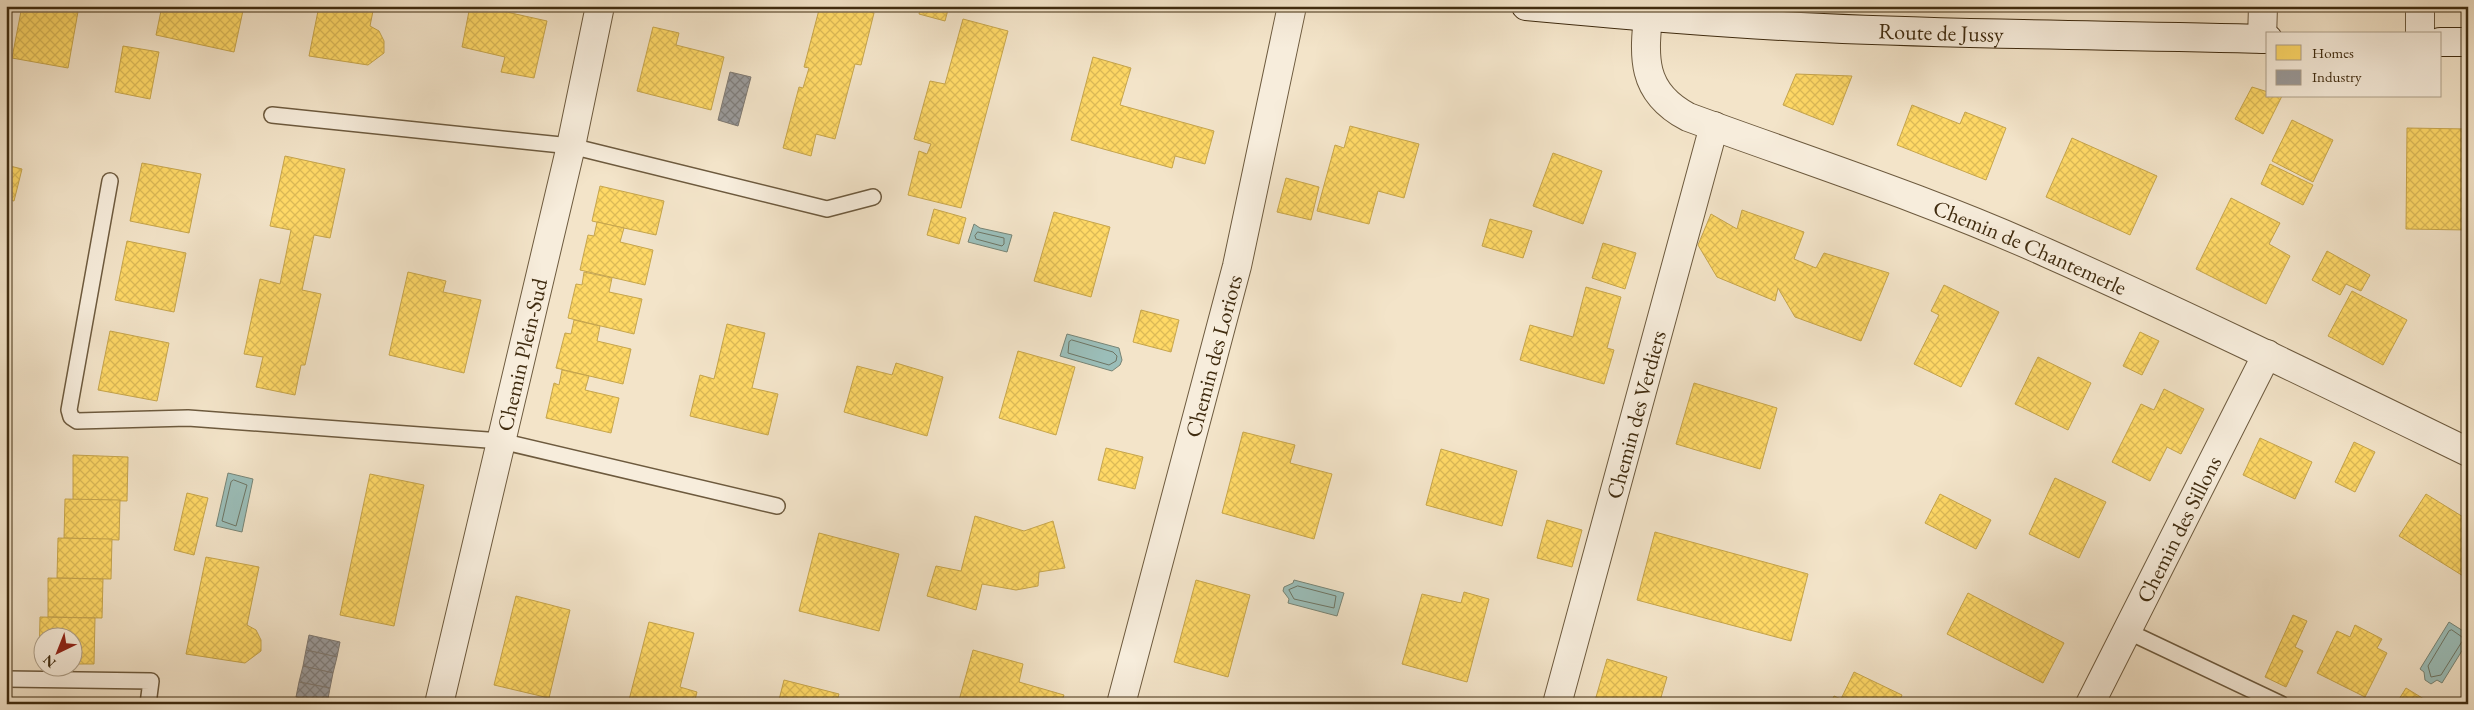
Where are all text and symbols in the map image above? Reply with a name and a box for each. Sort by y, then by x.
street label: Route de Jussy [1878,16,2004,49]
legend [2266,32,2442,98]
text: Homes [2312,43,2354,62]
text: Industry [2312,67,2362,86]
street label: Chemin de Chantemerle [1929,193,2132,302]
street label: Chemin des Loriots [1178,272,1249,440]
street label: Chemin Plein-Sud [490,275,554,434]
street label: Chemin des Verdiers [1599,327,1673,502]
street label: Chemin des Sillons [2130,451,2228,608]
north arrow [32,628,82,678]
text: N [38,651,59,672]

